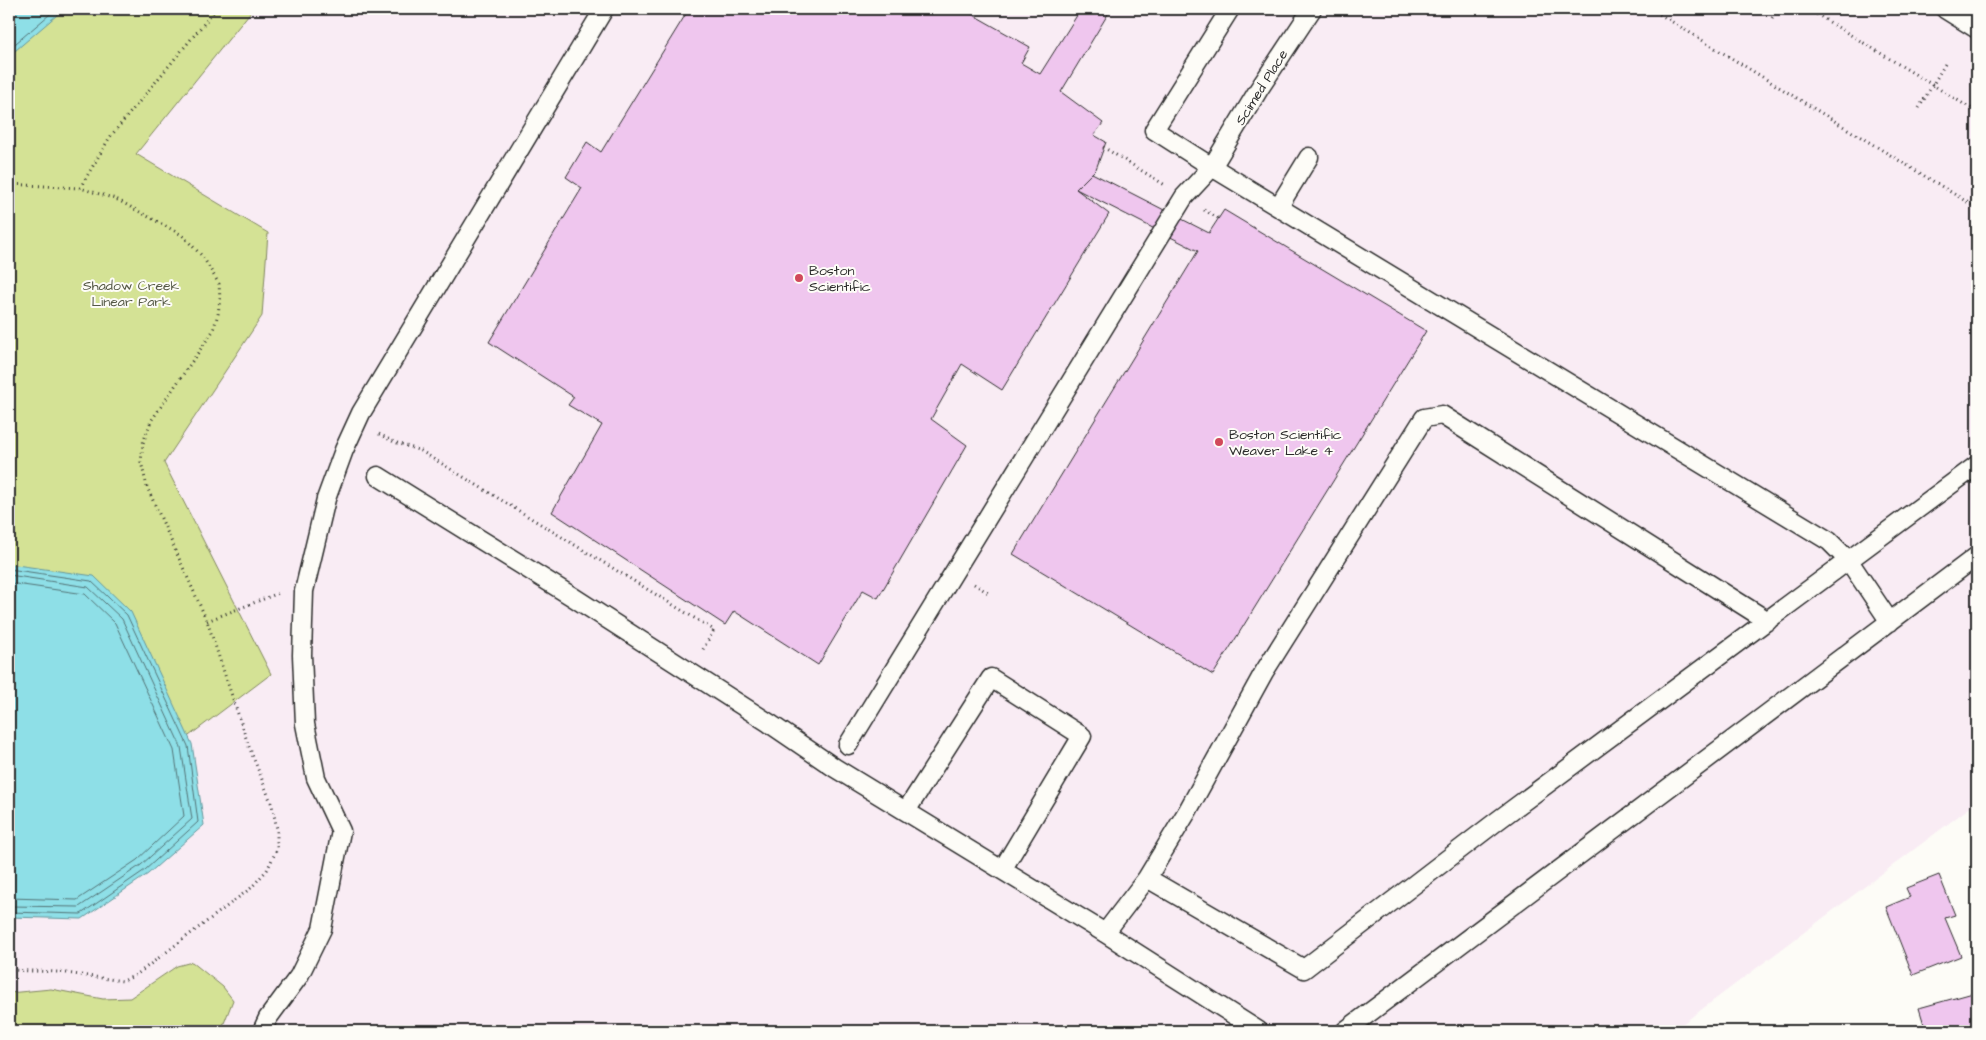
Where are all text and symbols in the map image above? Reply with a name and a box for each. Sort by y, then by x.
street label: Scimed Place [1231,45,1293,129]
place label: Boston Scientific [809,261,871,297]
marker: Boston Scientific [793,272,805,284]
park label: Shadow Creek Linear Park [83,276,180,312]
place label: Boston Scientific Weaver Lake 4 [1229,425,1342,461]
marker: Boston Scientific Weaver Lake 4 [1213,436,1225,448]

